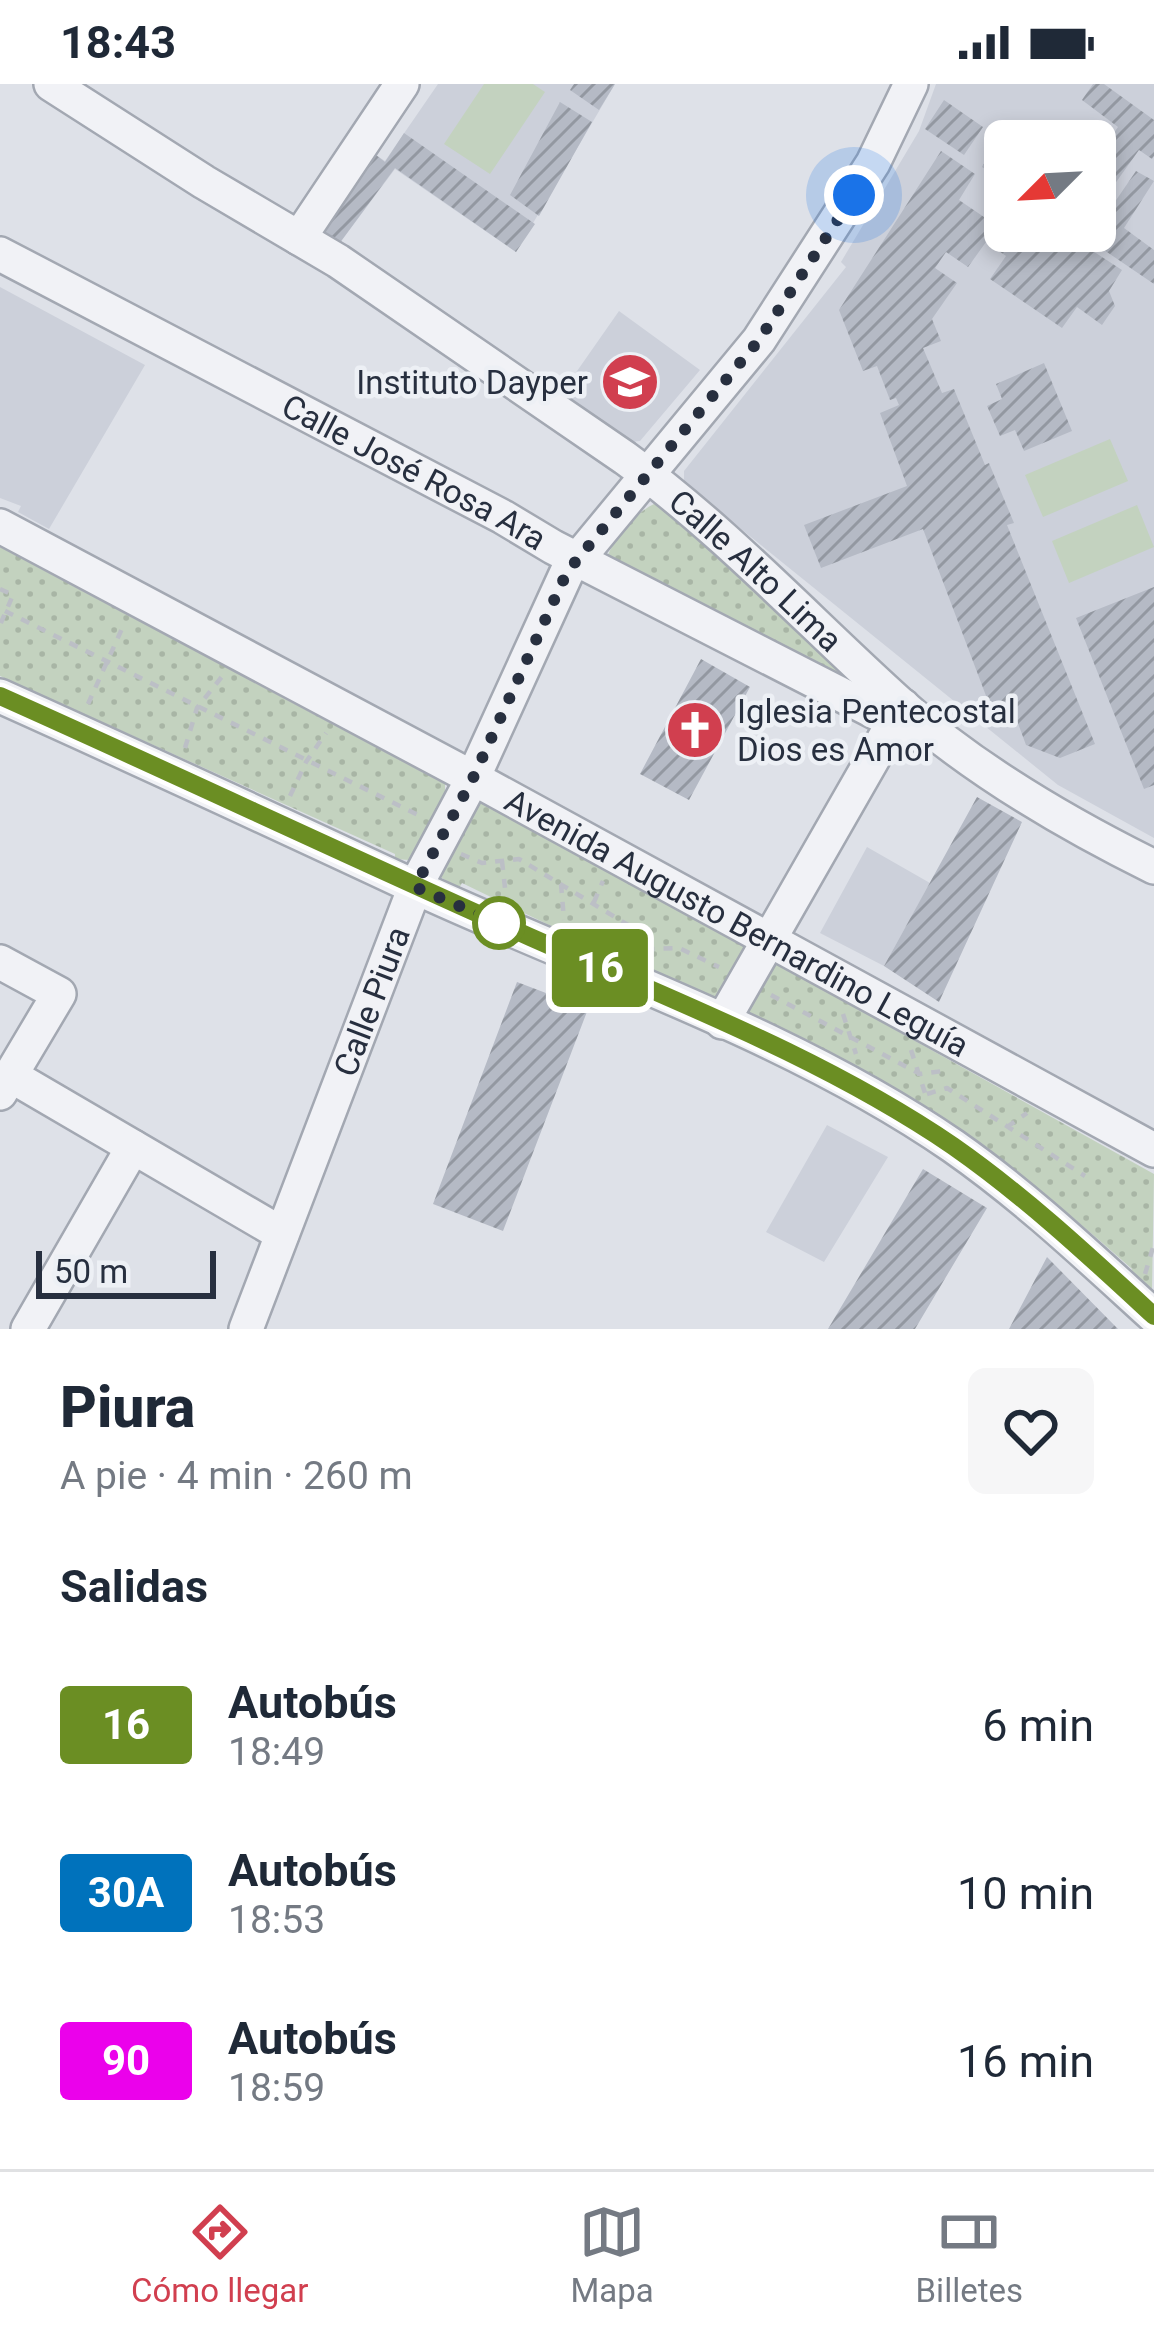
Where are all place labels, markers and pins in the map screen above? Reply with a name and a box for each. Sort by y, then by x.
school or university icon: Instituto Dayper [599,351,661,413]
place label: Instituto Dayper [356,363,588,402]
place label: Iglesia Pentecostal Dios es Amor [737,692,1016,769]
church icon: Iglesia Pentecostal Dios es Amor [664,699,726,761]
unlabelled marker [474,898,524,948]

